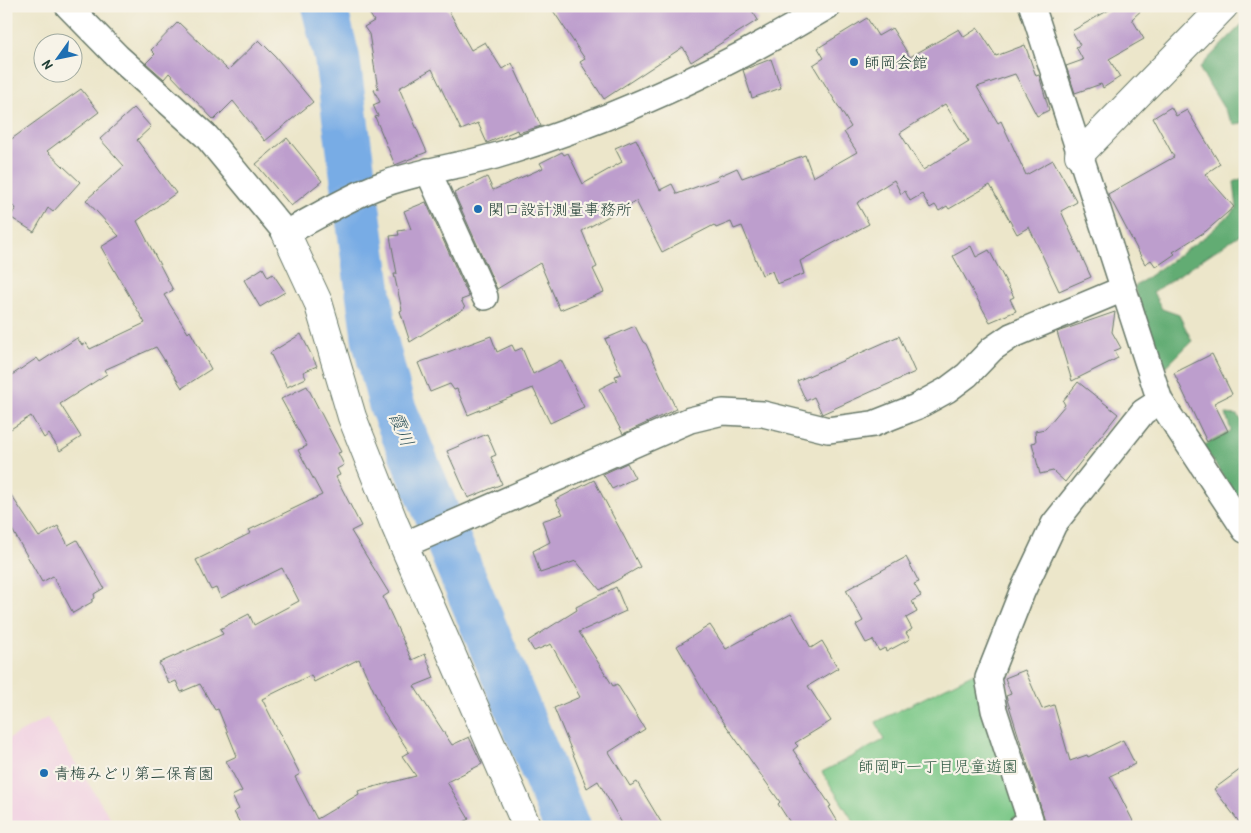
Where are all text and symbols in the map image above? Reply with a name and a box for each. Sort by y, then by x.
north arrow [32,32,82,82]
place label: 師岡会館 [864,51,928,73]
marker: 師岡会館 [848,56,860,68]
text: N [36,57,57,74]
place label: 関口設計測量事務所 [488,198,632,220]
marker: 関口設計測量事務所 [472,203,484,215]
water label: 霞川 [383,408,421,450]
park label: 師岡町一丁目児童遊園 [858,755,1018,777]
place label: 青梅みどり第二保育園 [54,762,214,784]
marker: 青梅みどり第二保育園 [38,767,50,779]

